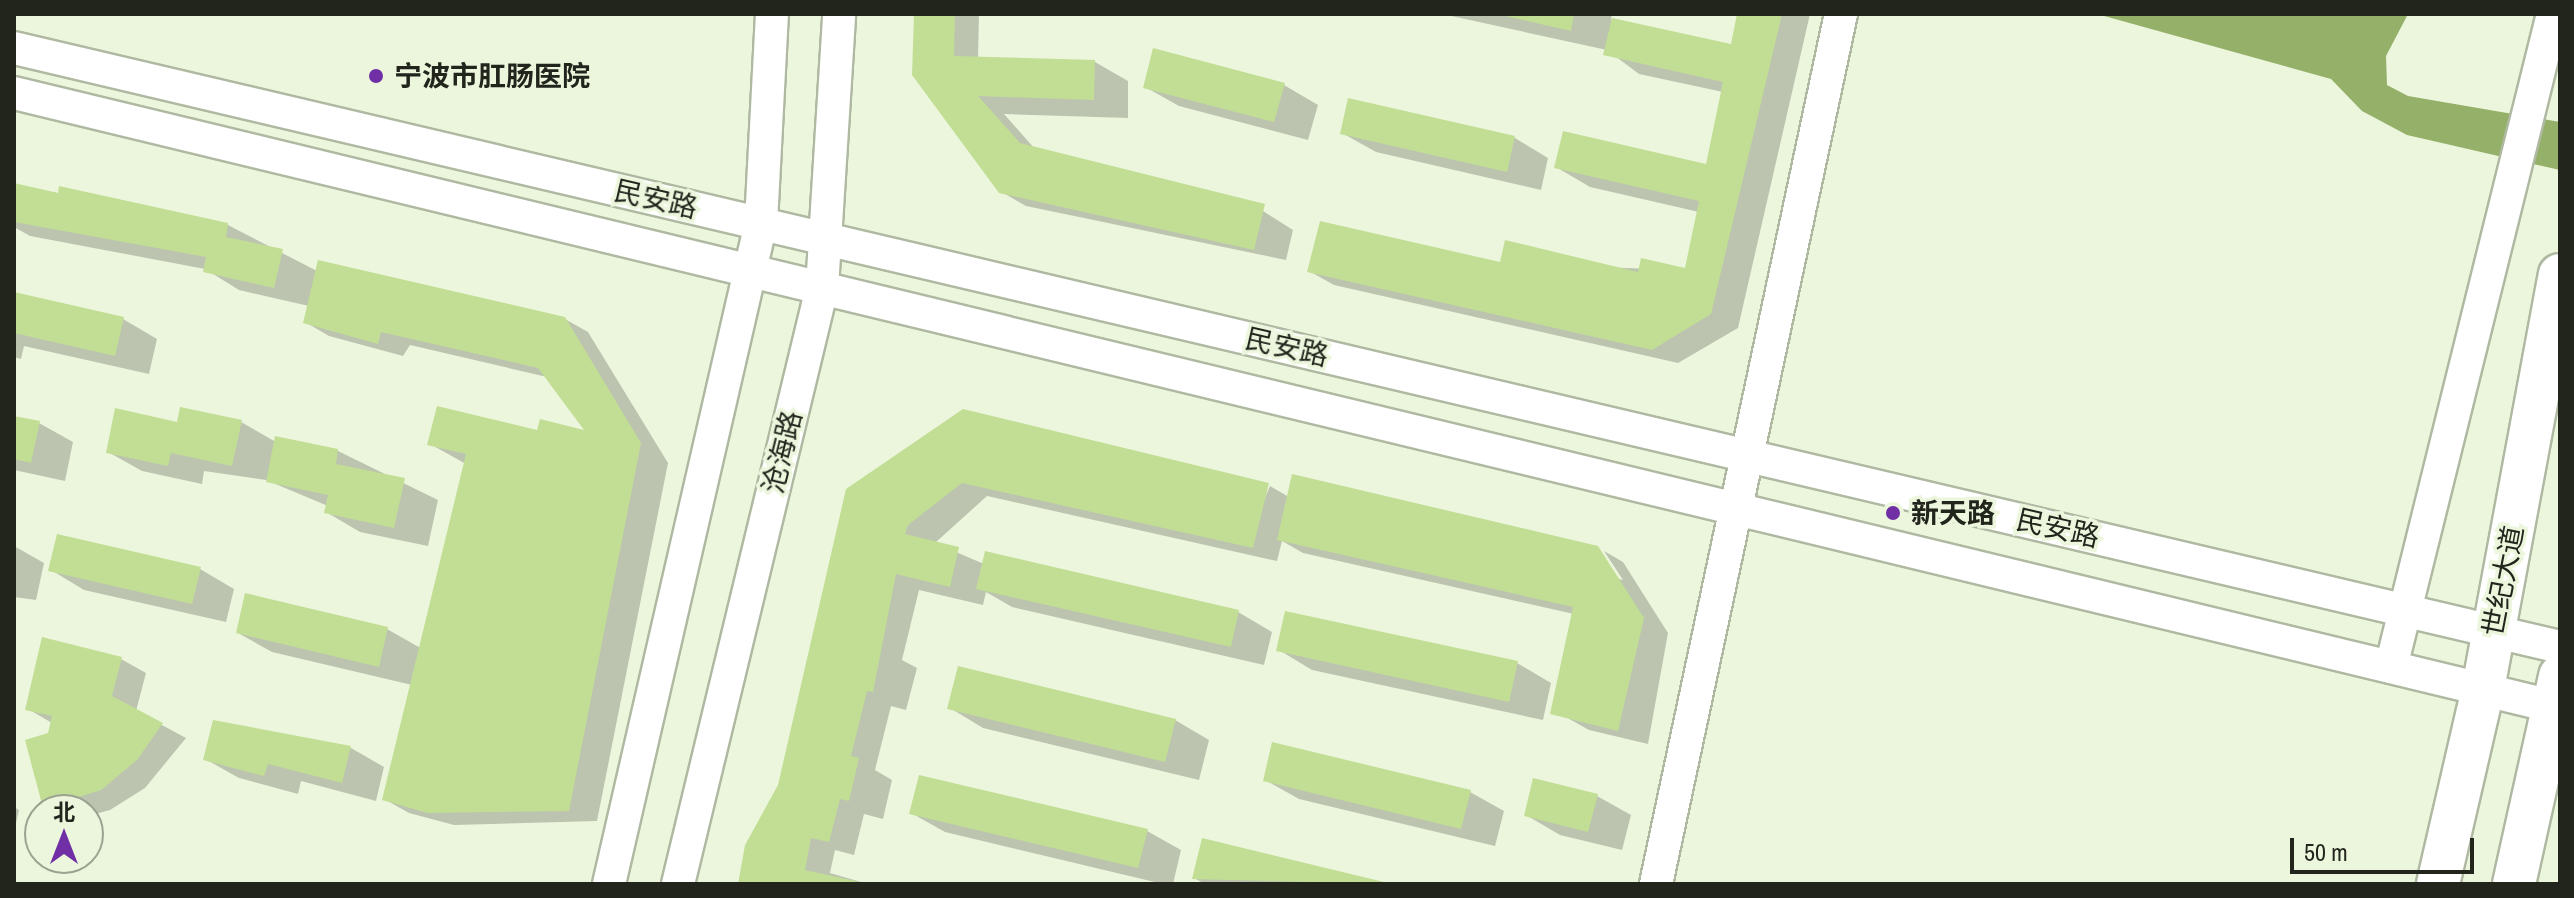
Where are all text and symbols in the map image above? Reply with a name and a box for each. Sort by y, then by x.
place label: 宁波市肛肠医院 [394,59,590,93]
marker: 宁波市肛肠医院 [365,65,387,87]
street label: 民安路 [611,173,701,225]
street label: 民安路 [1242,321,1332,373]
street label: 沧海路 [756,407,808,497]
place label: 新天路 [1911,496,1995,530]
marker: 新天路 [1882,502,1904,524]
street label: 民安路 [2013,502,2103,554]
street label: 世纪大道 [2476,523,2530,639]
north arrow [24,794,104,874]
text: 北 [53,797,75,827]
scale bar [2294,822,2478,872]
text: 50 m [2304,836,2348,868]

